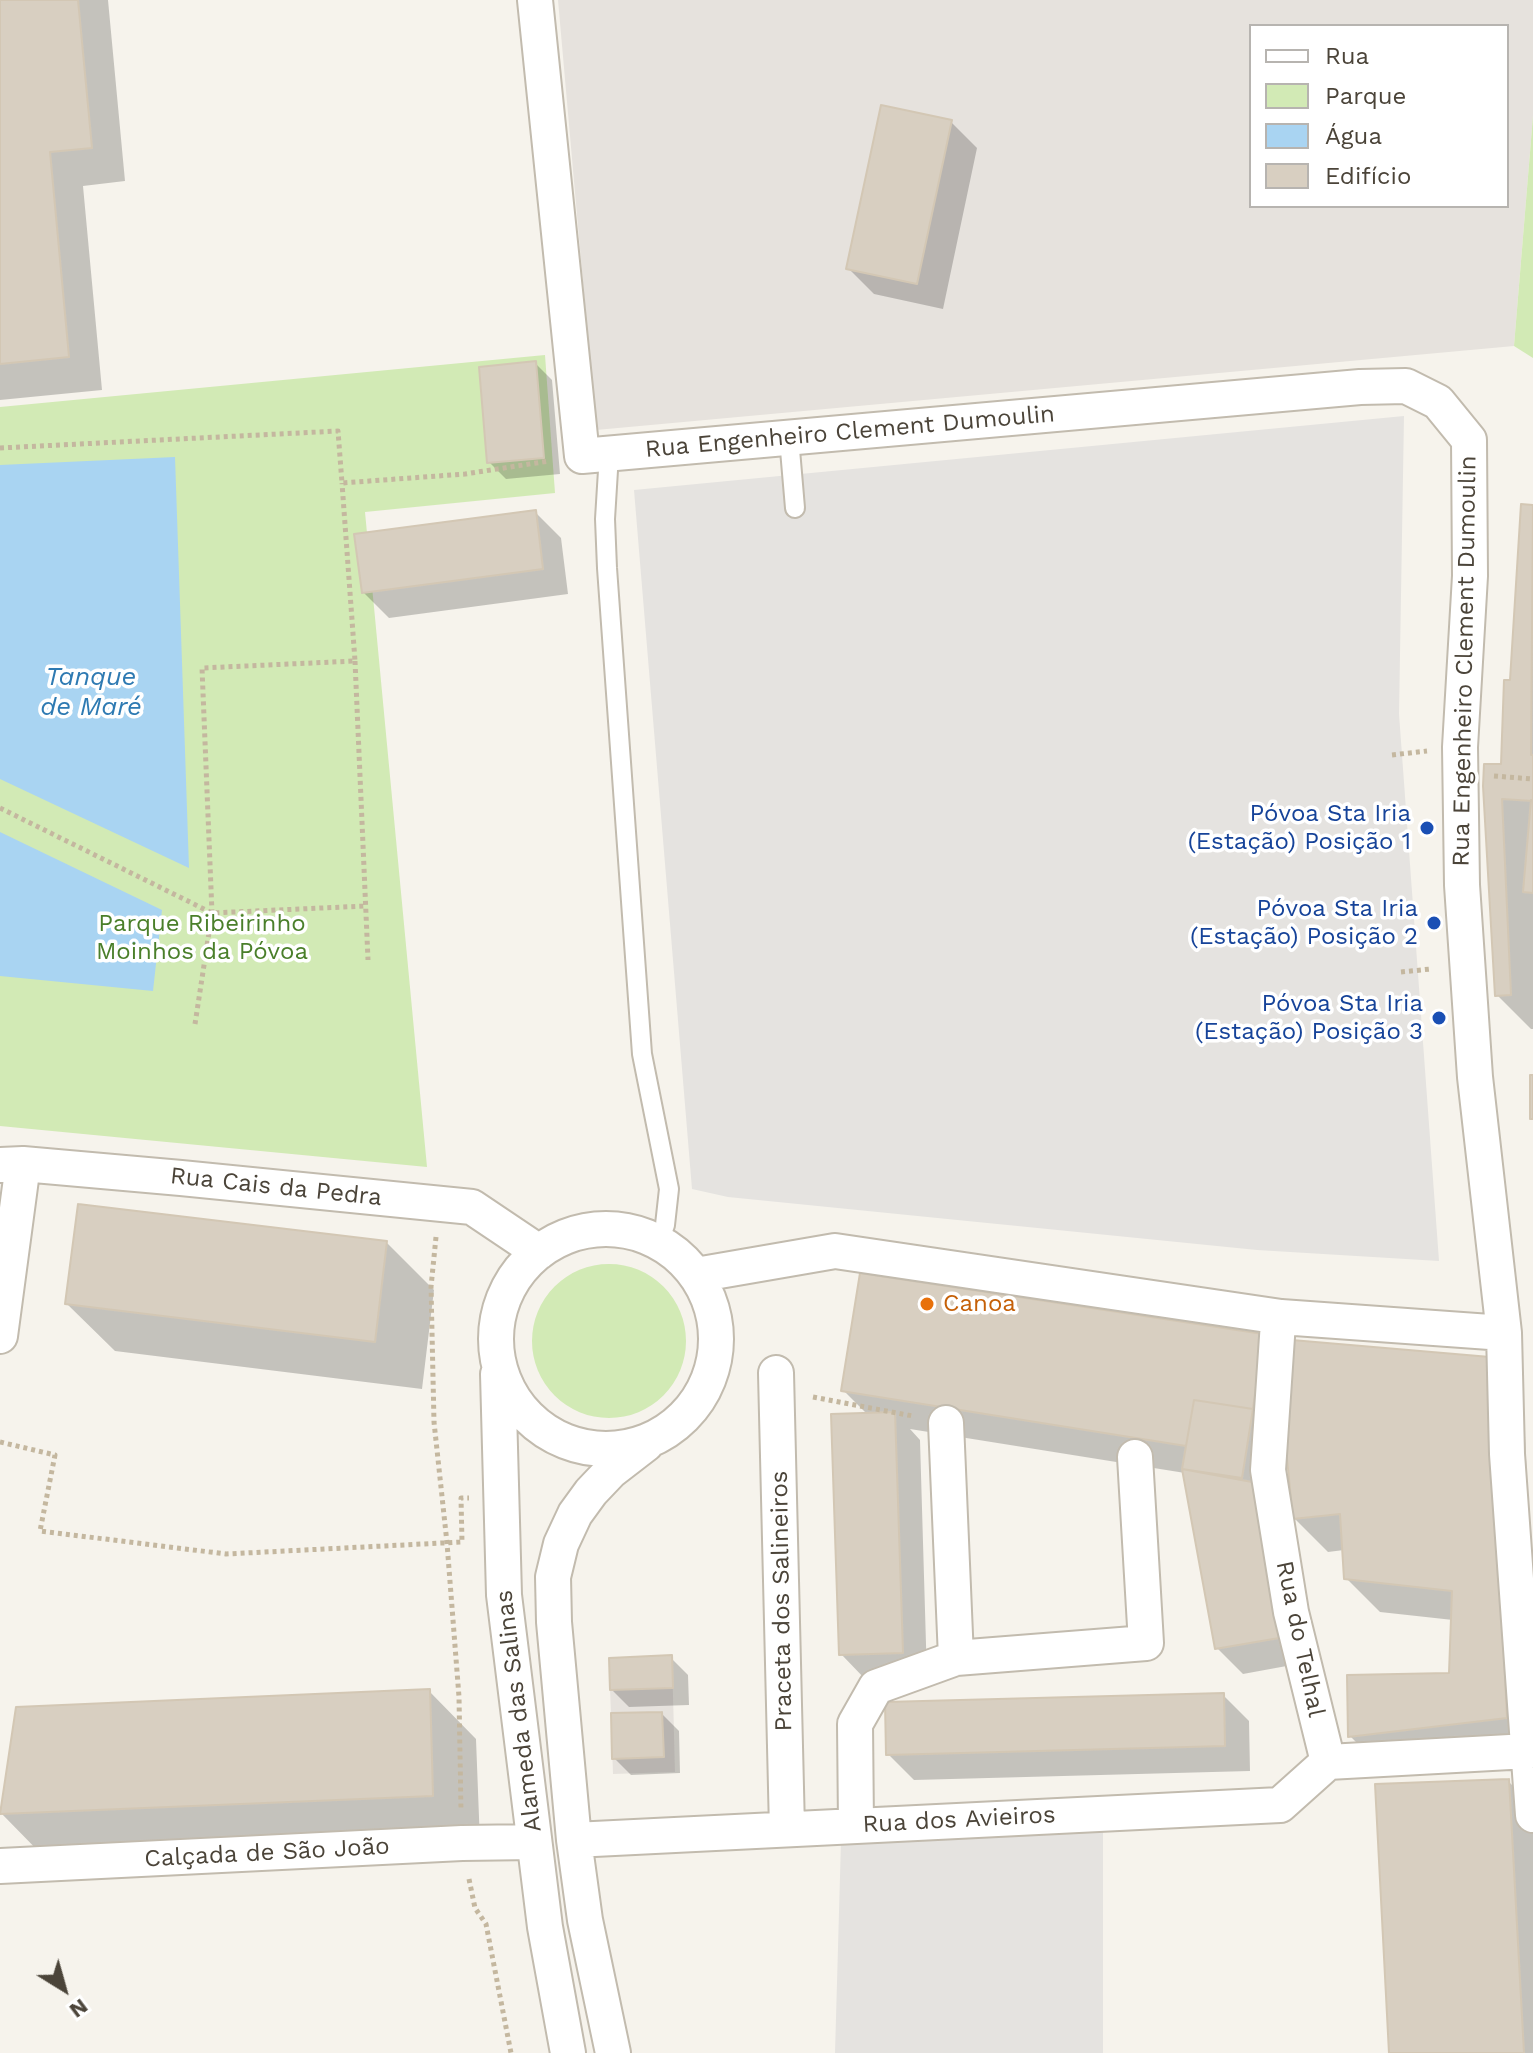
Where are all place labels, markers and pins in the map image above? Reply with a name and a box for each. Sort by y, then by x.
place label: Póvoa Sta Iria (Estação) Posição 1 [1188,800,1411,856]
marker: Póvoa Sta Iria (Estação) Posição 1 [1418,819,1436,837]
place label: Póvoa Sta Iria (Estação) Posição 2 [1190,895,1418,951]
marker: Póvoa Sta Iria (Estação) Posição 2 [1425,914,1443,932]
place label: Póvoa Sta Iria (Estação) Posição 3 [1195,990,1423,1046]
marker: Póvoa Sta Iria (Estação) Posição 3 [1430,1009,1448,1027]
place label: Canoa [943,1290,1016,1318]
marker: Canoa [918,1295,936,1313]

